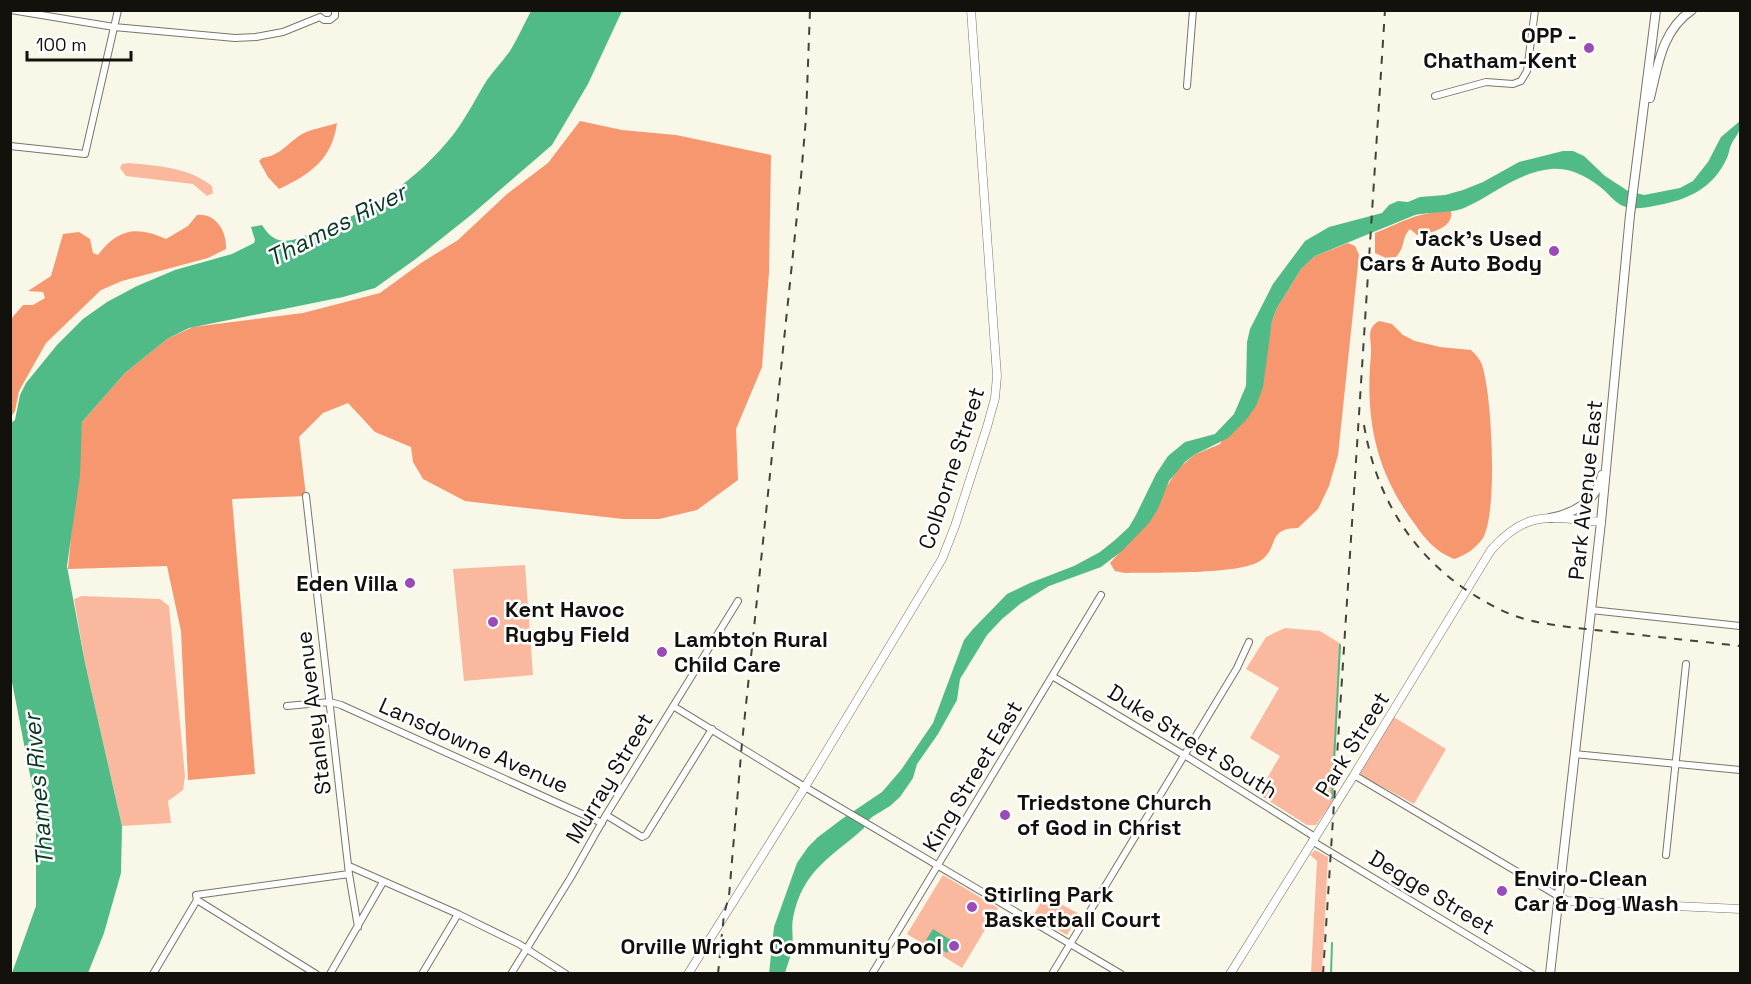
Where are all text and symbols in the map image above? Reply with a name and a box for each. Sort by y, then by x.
place label: OPP - Chatham-Kent [1423,21,1577,74]
scale bar [27,24,130,62]
text: 100 m [36,33,87,56]
marker: OPP - Chatham-Kent [1582,41,1596,55]
water label: Thames River [261,175,414,274]
place label: Jack's Used Cars & Auto Body [1359,224,1542,277]
marker: Jack's Used Cars & Auto Body [1547,244,1561,258]
street label: Colborne Street [912,384,990,552]
street label: Park Avenue East [1562,399,1608,581]
place label: Eden Villa [296,569,398,597]
marker: Eden Villa [403,576,417,590]
place label: Kent Havoc Rugby Field [505,595,630,648]
marker: Kent Havoc Rugby Field [486,615,500,629]
place label: Lambton Rural Child Care [674,625,828,678]
street label: Stanley Avenue [289,630,337,796]
marker: Lambton Rural Child Care [655,645,669,659]
street label: Duke Street South [1103,677,1283,805]
street label: Park Street [1309,686,1395,802]
street label: Lansdowne Avenue [375,691,573,799]
street label: King Street East [916,695,1028,857]
street label: Murray Street [559,708,659,848]
water label: Thames River [16,709,60,868]
place label: Triedstone Church of God in Christ [1017,788,1212,841]
marker: Triedstone Church of God in Christ [998,808,1012,822]
street label: Degge Street [1364,843,1500,941]
place label: Enviro-Clean Car & Dog Wash [1514,864,1679,917]
place label: Stirling Park Basketball Court [984,880,1161,933]
marker: Enviro-Clean Car & Dog Wash [1495,884,1509,898]
marker: Stirling Park Basketball Court [965,900,979,914]
place label: Orville Wright Community Pool [620,932,942,960]
marker: Orville Wright Community Pool [947,939,961,953]

